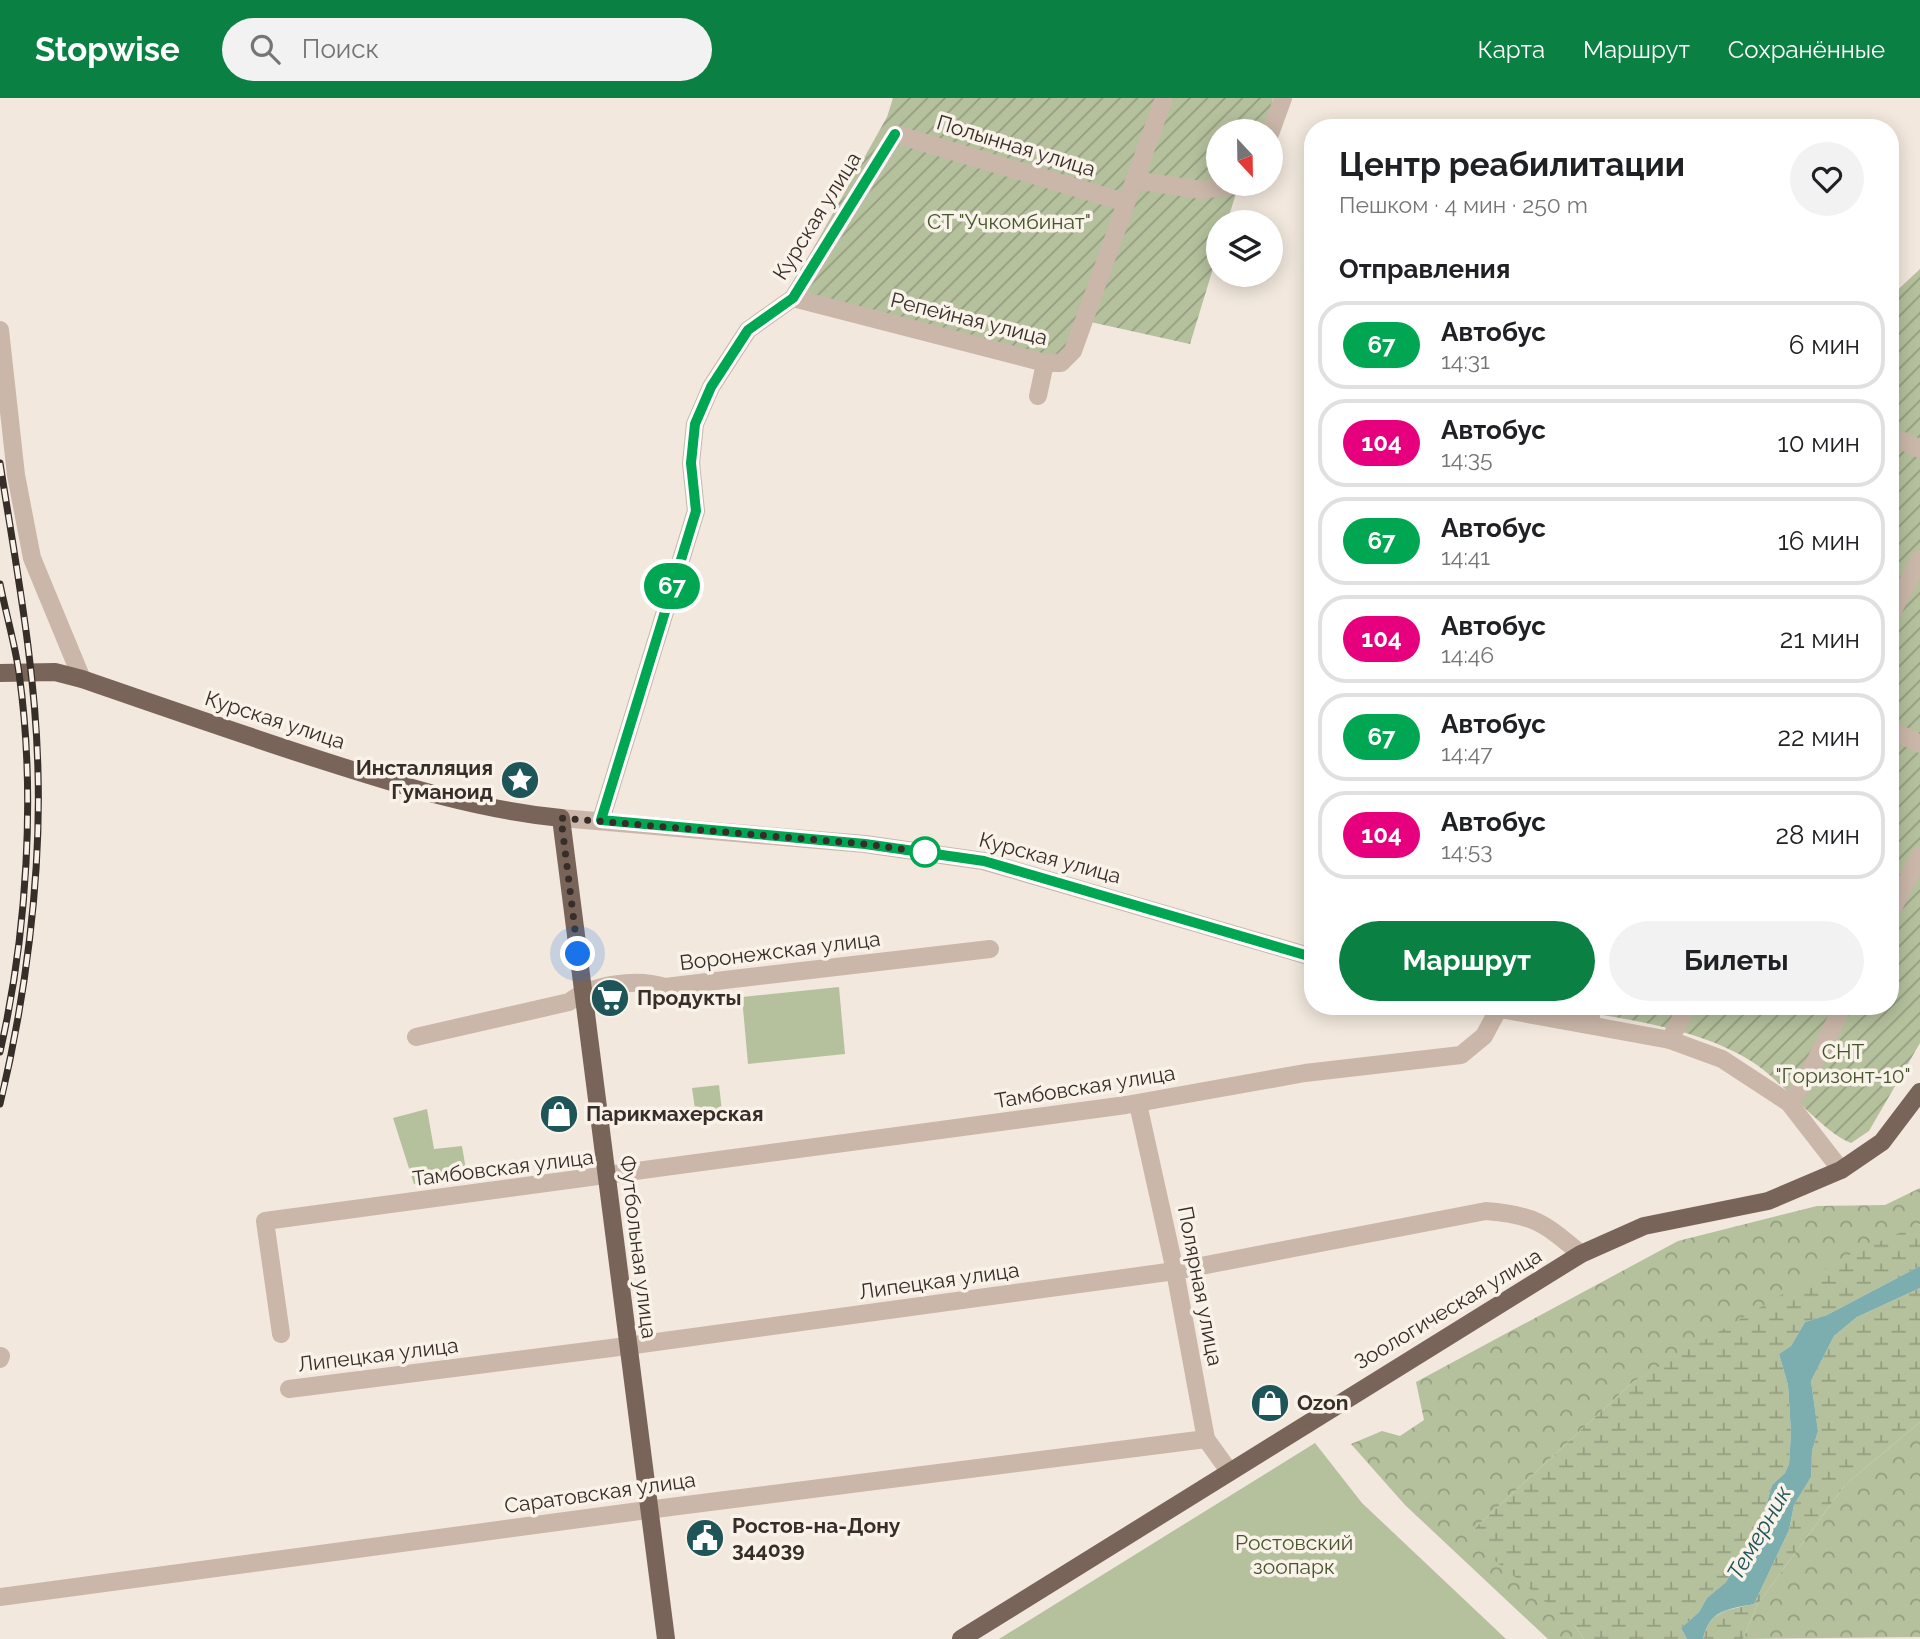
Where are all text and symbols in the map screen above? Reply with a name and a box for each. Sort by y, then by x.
search box [222,18,712,81]
text: Stopwise [35,30,180,69]
icon: search [246,30,284,68]
text: Поиск [302,34,379,64]
text: Карта [1477,35,1545,64]
text: Маршрут [1583,35,1690,64]
text: Сохранённые [1728,35,1885,64]
street label: Полынная улица [934,109,1099,182]
north arrow [1206,119,1283,196]
map controls [1206,119,1283,287]
button: heart [1790,142,1864,216]
text: Центр реабилитации [1339,145,1685,184]
street label: Курская улица [767,147,866,284]
text: Пешком · 4 мин · 250 m [1339,191,1588,218]
park label: СТ "Учкомбинат" [927,209,1091,234]
button: layers [1206,210,1283,287]
text: Отправления [1339,254,1510,284]
street label: Репейная улица [888,287,1050,350]
text: Автобус [1441,317,1546,347]
text: 67 [1367,330,1396,359]
text: 6 мин [1789,330,1860,360]
text: 14:31 [1441,347,1490,374]
text: Автобус [1441,415,1546,445]
text: 104 [1361,428,1402,457]
text: 10 мин [1778,428,1860,458]
text: 14:35 [1441,445,1493,472]
text: Автобус [1441,513,1546,543]
text: 67 [1367,526,1396,555]
text: 16 мин [1778,526,1860,556]
text: 14:41 [1441,543,1490,570]
line badge: 67 [640,563,704,609]
text: 67 [658,571,686,600]
text: Автобус [1441,611,1546,641]
text: 104 [1361,624,1402,653]
text: 21 мин [1780,624,1860,654]
text: 14:46 [1441,641,1494,668]
street label: Курская улица [202,685,348,754]
text: Автобус [1441,709,1546,739]
text: 67 [1367,722,1396,751]
text: 22 мин [1777,722,1860,752]
text: 14:47 [1441,739,1492,766]
place label: Инсталляция Гуманоид [356,755,493,804]
place icon: Инсталляция Гуманоид [499,759,541,801]
text: Автобус [1441,807,1546,837]
text: 104 [1361,820,1402,849]
text: 28 мин [1776,820,1860,850]
street label: Курская улица [976,827,1124,888]
unlabelled marker [910,837,940,867]
text: 14:53 [1441,837,1493,864]
button: Маршрут [1339,921,1595,1001]
button: Билеты [1609,921,1864,1001]
street label: Воронежская улица [678,926,882,975]
your location [560,936,595,971]
supermarket icon: Продукты [589,977,631,1019]
place label: Продукты [637,985,742,1010]
park label: СНТ "Горизонт-10" [1775,1039,1911,1088]
street label: Тамбовская улица [993,1060,1177,1113]
shop icon: Парикмахерская [538,1093,580,1135]
place label: Парикмахерская [586,1101,763,1126]
street label: Тамбовская улица [411,1144,595,1191]
street label: Футбольная улица [615,1154,662,1340]
street label: Полярная улица [1173,1204,1228,1368]
street label: Зоологическая улица [1350,1243,1546,1374]
street label: Липецкая улица [857,1257,1021,1304]
street label: Липецкая улица [296,1332,460,1377]
shop icon: Ozon [1249,1382,1291,1424]
place label: Ozon [1297,1390,1348,1415]
street label: Саратовская улица [503,1467,697,1518]
water label: Темерник [1721,1481,1796,1584]
place label: Ростов-на-Дону 344039 [732,1513,901,1562]
public building icon: Ростов-на-Дону 344039 [684,1517,726,1559]
park label: Ростовский зоопарк [1235,1530,1353,1579]

